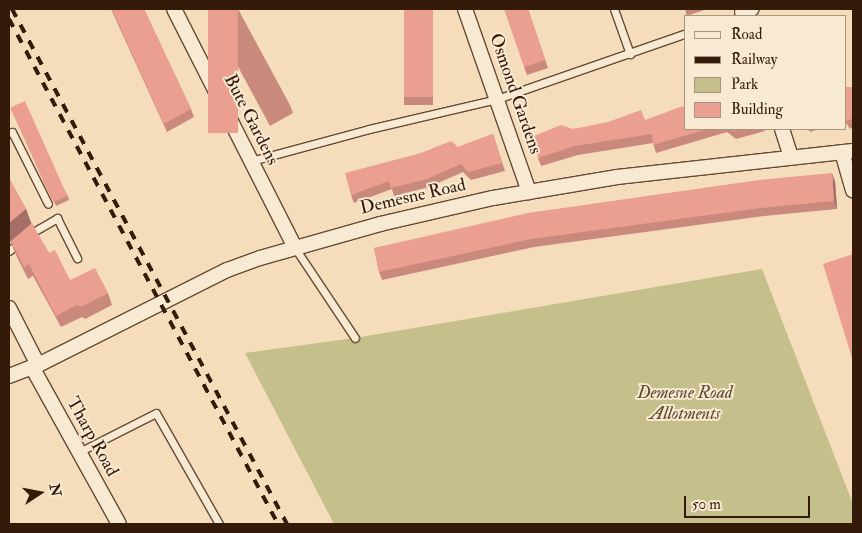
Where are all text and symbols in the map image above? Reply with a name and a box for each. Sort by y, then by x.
legend [684,15,847,130]
text: Road [731,25,762,44]
street label: Osmond Gardens [484,31,546,157]
text: Railway [731,50,777,69]
street label: Bute Gardens [219,71,283,169]
text: Park [731,75,758,94]
text: Building [731,100,783,119]
street label: Demesne Road [358,174,468,220]
park label: Demesne Road Allotments [637,383,733,426]
street label: Tharp Road [61,394,123,480]
north arrow [15,468,65,518]
text: N [46,482,65,498]
scale bar [687,486,813,518]
text: 50 m [692,495,721,514]

